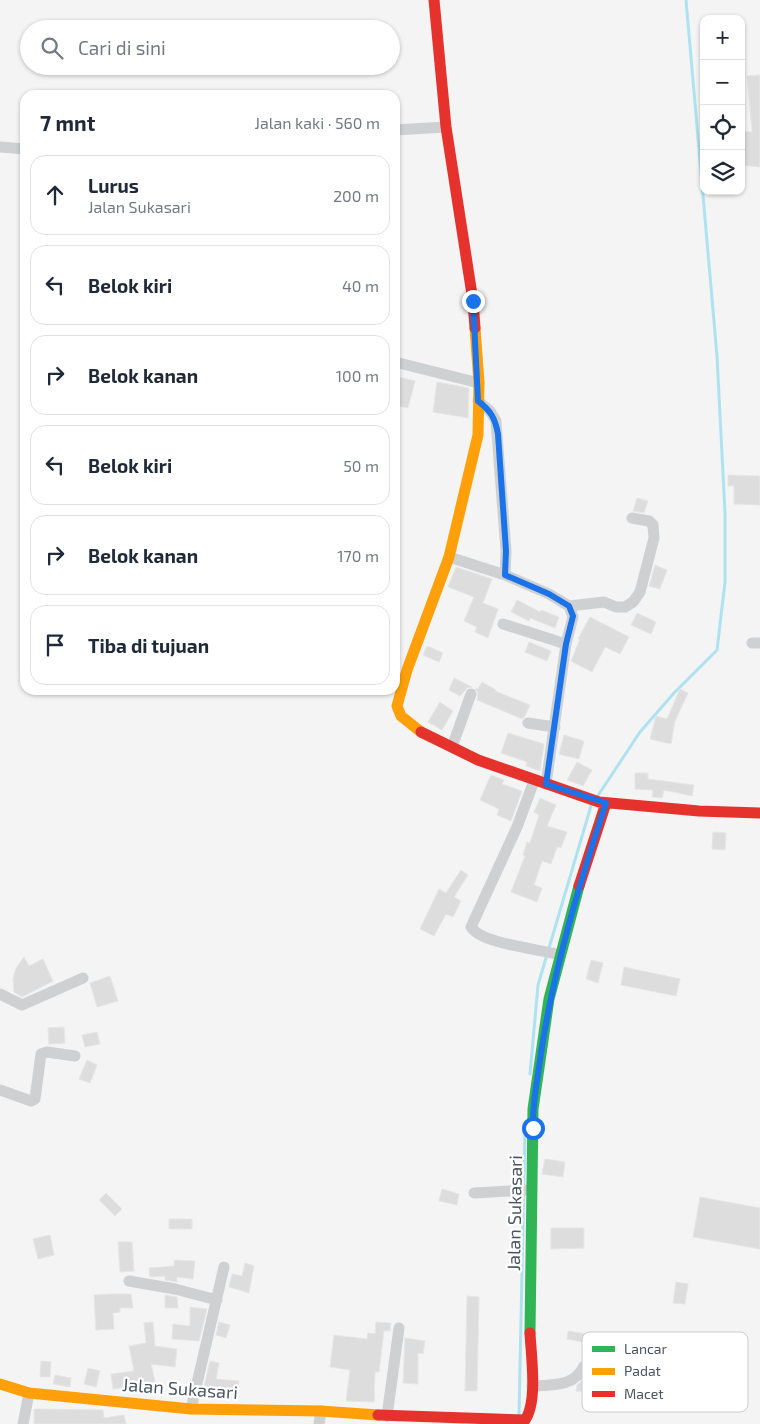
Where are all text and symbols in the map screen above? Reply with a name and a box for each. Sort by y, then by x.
map controls [700,15,745,195]
button: + [700,15,745,60]
search box [20,20,400,75]
icon: search [38,34,66,62]
text: Cari di sini [78,36,166,59]
button: − [700,60,745,105]
button: locate [700,105,745,150]
text: 7 mnt [40,110,95,135]
text: Jalan kaki · 560 m [254,113,380,132]
button: layers [700,150,745,195]
text: Lurus [88,174,139,197]
icon: ahead [41,181,69,209]
text: 200 m [333,186,379,205]
text: Jalan Sukasari [88,197,191,216]
icon: left [41,271,69,299]
text: Belok kiri [88,274,172,297]
text: 40 m [342,276,379,295]
route end [462,290,485,313]
icon: right [41,361,69,389]
text: Belok kanan [88,364,198,387]
text: 100 m [336,366,379,385]
icon: left [41,451,69,479]
text: Belok kiri [88,454,172,477]
text: 50 m [343,456,379,475]
icon: right [41,541,69,569]
text: Belok kanan [88,544,198,567]
text: 170 m [337,546,379,565]
icon: arrive [41,631,69,659]
text: Tiba di tujuan [88,634,209,657]
route start [522,1117,545,1140]
street label: Jalan Sukasari [502,1155,526,1271]
legend [582,1332,748,1412]
text: Lancar [624,1340,668,1357]
text: Padat [624,1362,661,1379]
street label: Jalan Sukasari [122,1373,239,1403]
text: Macet [624,1385,664,1402]

